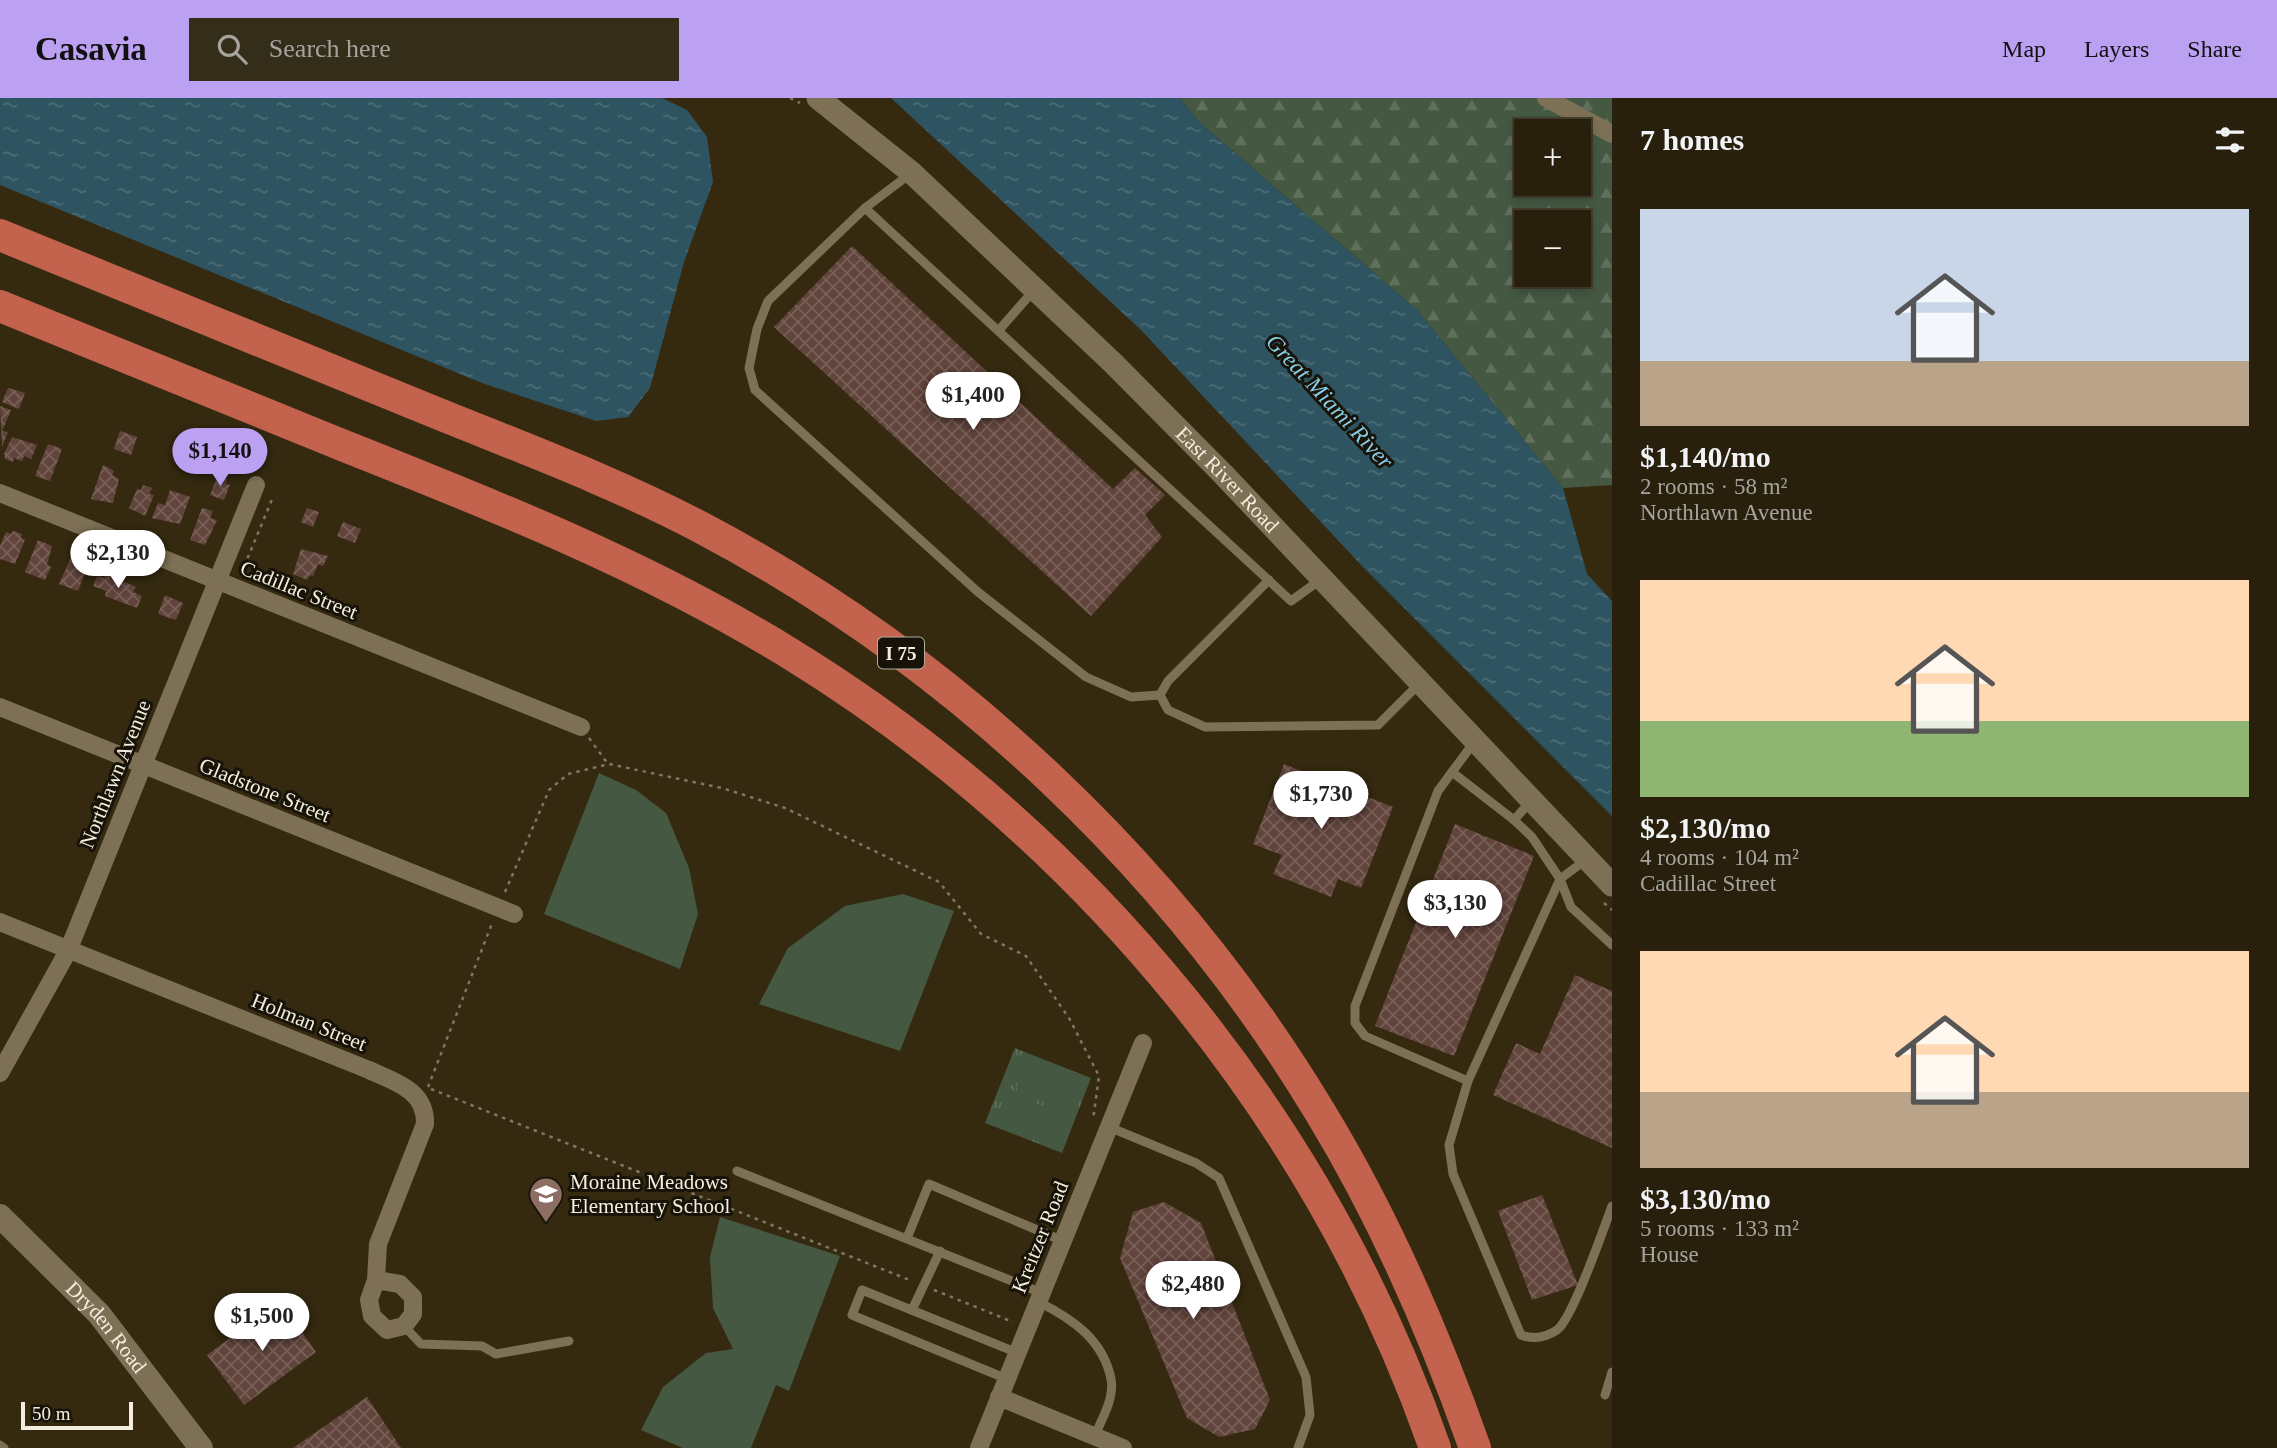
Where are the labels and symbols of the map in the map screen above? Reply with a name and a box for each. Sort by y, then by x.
water label: Great Miami River [1261,329,1399,474]
pin: $1,400 [916,372,1030,432]
street label: East River Road [1171,422,1284,538]
pin: $1,140 [163,428,277,488]
pin: $2,130 [61,531,175,590]
street label: Cadillac Street [237,556,361,624]
road number: I 75 [878,638,924,668]
street label: Northlawn Avenue [74,696,156,852]
street label: Gladstone Street [196,753,334,827]
pin: $1,730 [1264,772,1378,831]
pin: $3,130 [1398,880,1512,940]
street label: Holman Street [248,988,370,1056]
place label: Moraine Meadows Elementary School [570,1170,731,1218]
school or university icon: Moraine Meadows Elementary School [527,1175,565,1224]
street label: Kreitzer Road [1007,1177,1073,1296]
pin: $2,480 [1136,1262,1250,1321]
street label: Dryden Road [61,1276,152,1378]
pin: $1,500 [205,1294,319,1353]
scale bar [21,1399,133,1431]

